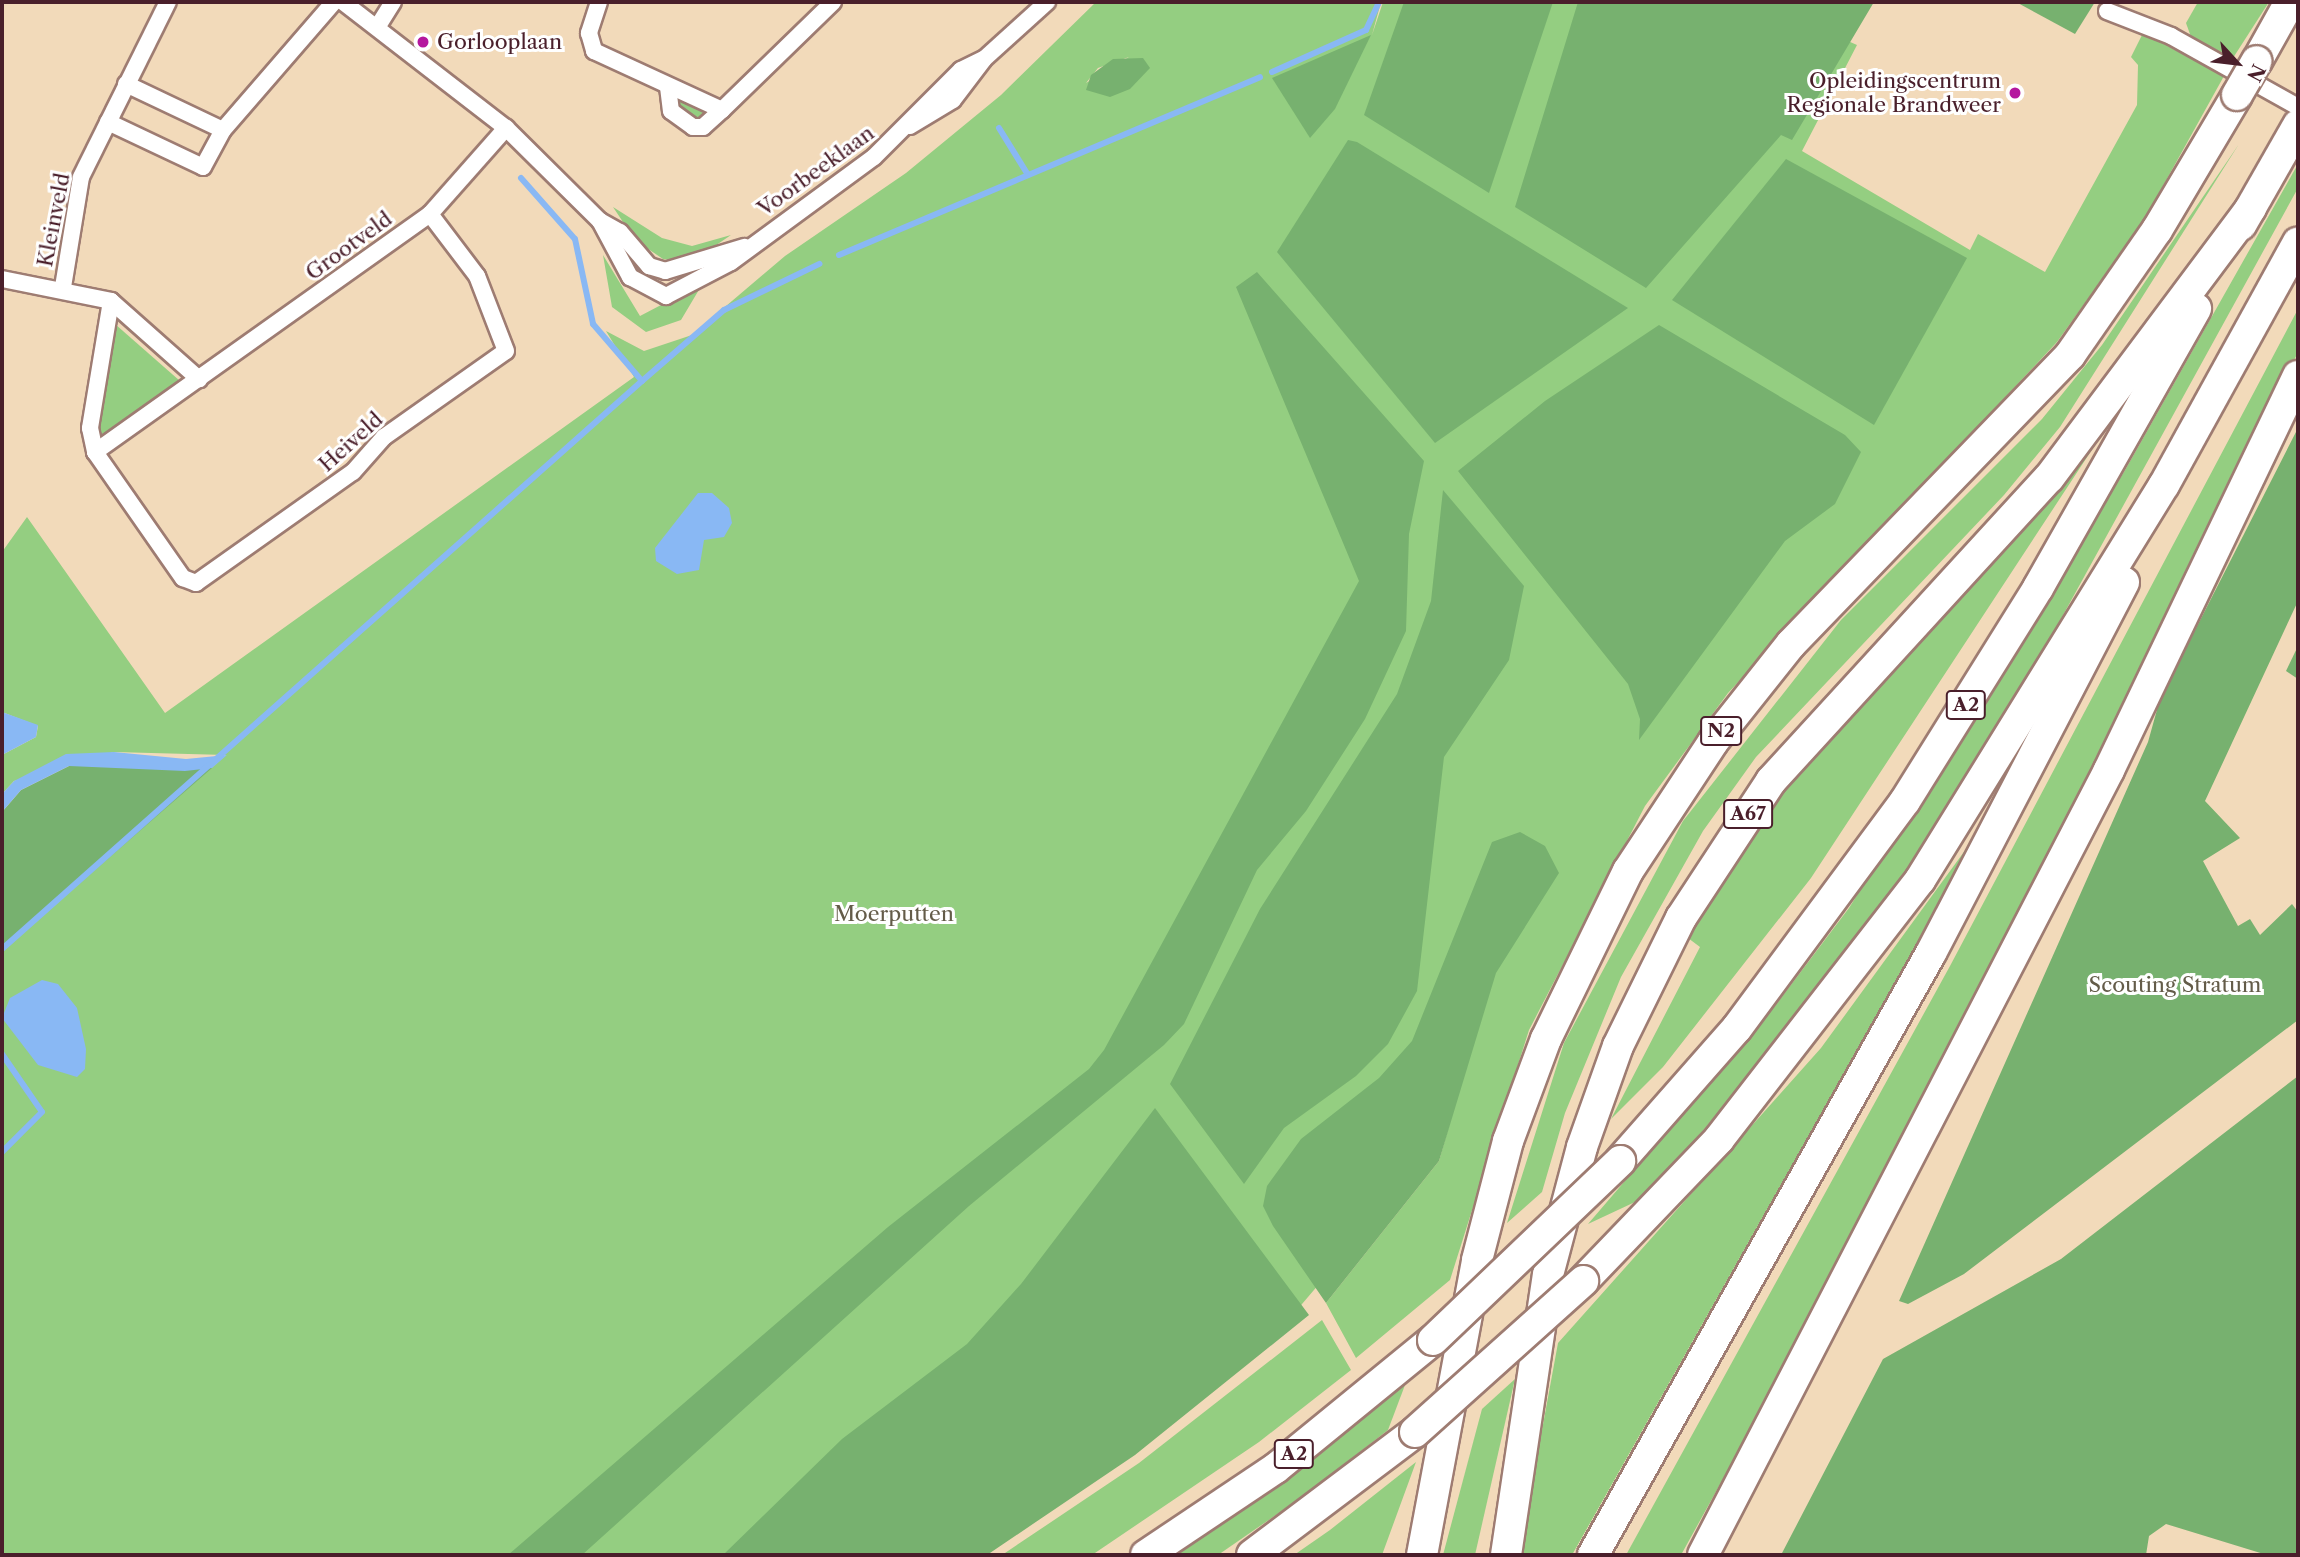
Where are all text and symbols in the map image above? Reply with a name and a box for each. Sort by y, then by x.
north arrow [2202,28,2272,98]
place label: Gorlooplaan [437,29,562,55]
marker: Gorlooplaan [415,34,431,50]
text: N [2242,60,2270,85]
place label: Opleidingscentrum Regionale Brandweer [1786,68,2001,118]
marker: Opleidingscentrum Regionale Brandweer [2007,85,2023,101]
street label: Voorbeeklaan [753,120,879,222]
street label: Kleinveld [33,171,75,269]
street label: Grootveld [301,206,397,286]
street label: Heiveld [314,407,388,477]
road number: A2 [1945,690,1987,720]
road number: N2 [1700,716,1742,746]
road number: A67 [1722,799,1774,830]
park label: Moerputten [834,901,954,927]
park label: Scouting Stratum [2089,972,2261,998]
road number: A2 [1273,1438,1315,1470]

